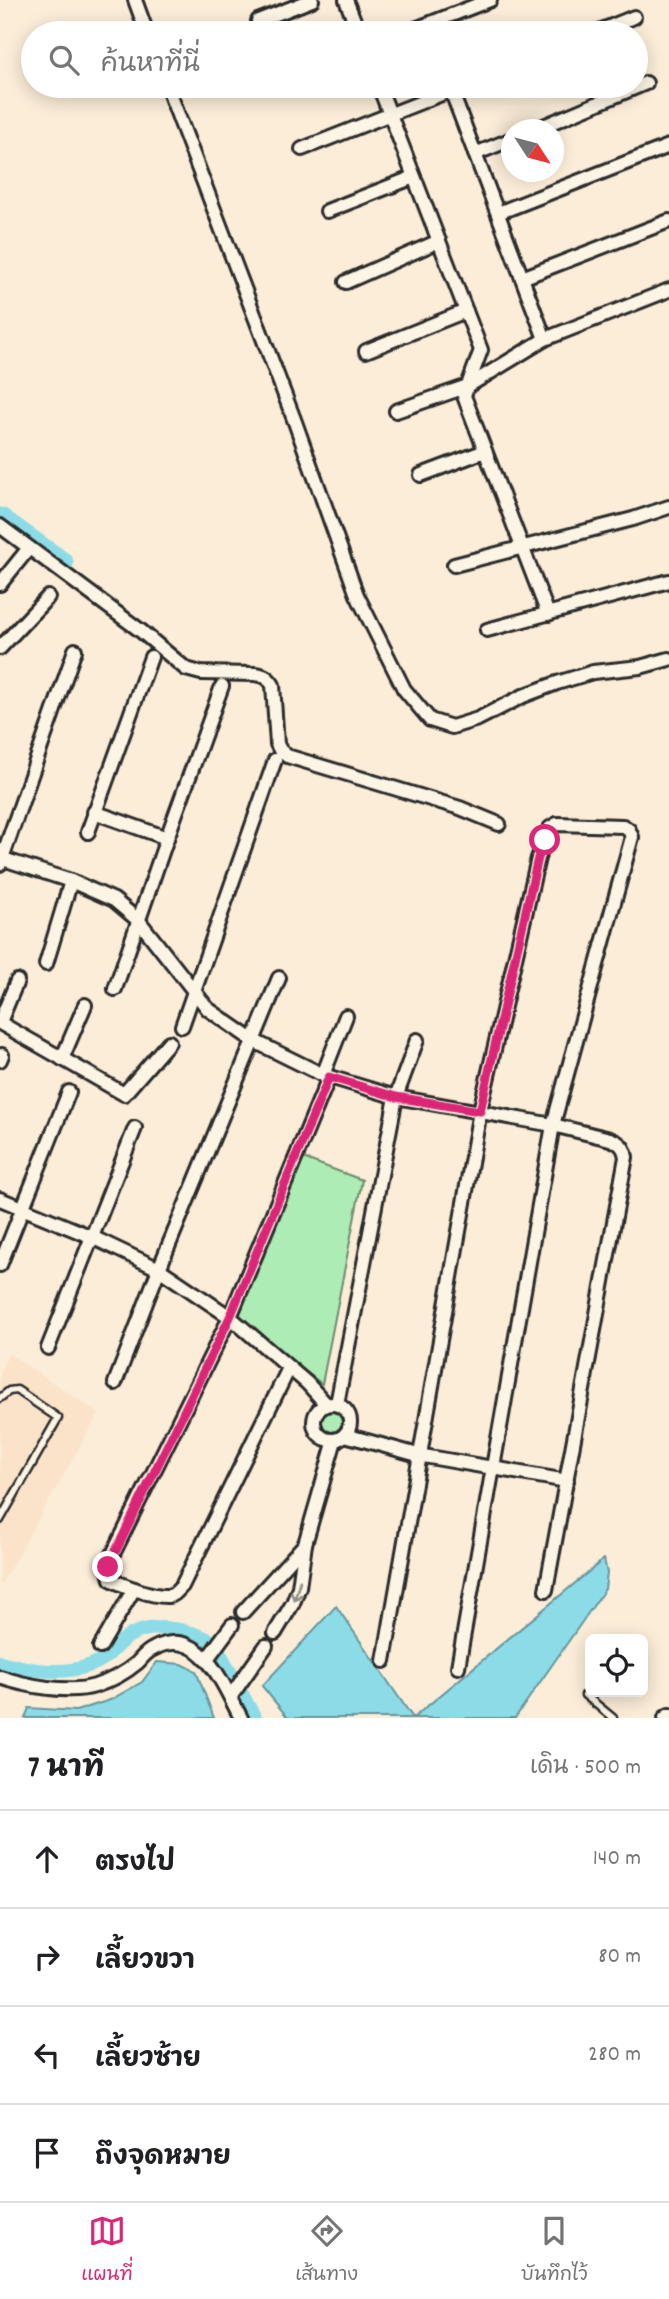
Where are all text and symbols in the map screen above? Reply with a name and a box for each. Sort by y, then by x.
search box [21,21,648,98]
icon: search [45,41,83,79]
text: ค้นหาที่นี่ [101,47,200,84]
north arrow [501,119,564,182]
route start [529,824,560,855]
route end [92,1551,123,1582]
one-way arrow [290,1579,303,1601]
map controls [585,1634,648,1697]
button: locate [585,1634,648,1697]
text: 7 นาที [28,1749,104,1792]
text: เดิน · 500 m [530,1752,641,1785]
icon: ahead [28,1840,66,1878]
text: 140 m [593,1843,641,1876]
text: ตรงไป [95,1846,175,1883]
icon: right [28,1938,66,1976]
text: 80 m [598,1941,641,1974]
text: เลี้ยวขวา [95,1944,195,1981]
icon: left [28,2036,66,2074]
text: 280 m [588,2039,641,2072]
text: เลี้ยวซ้าย [95,2042,201,2079]
icon: arrive [28,2134,66,2172]
text: ถึงจุดหมาย [95,2140,231,2177]
tab: แผนที่ [81,2212,133,2290]
tab: เส้นทาง [295,2212,358,2290]
tab: บันทึกไว้ [521,2212,588,2290]

